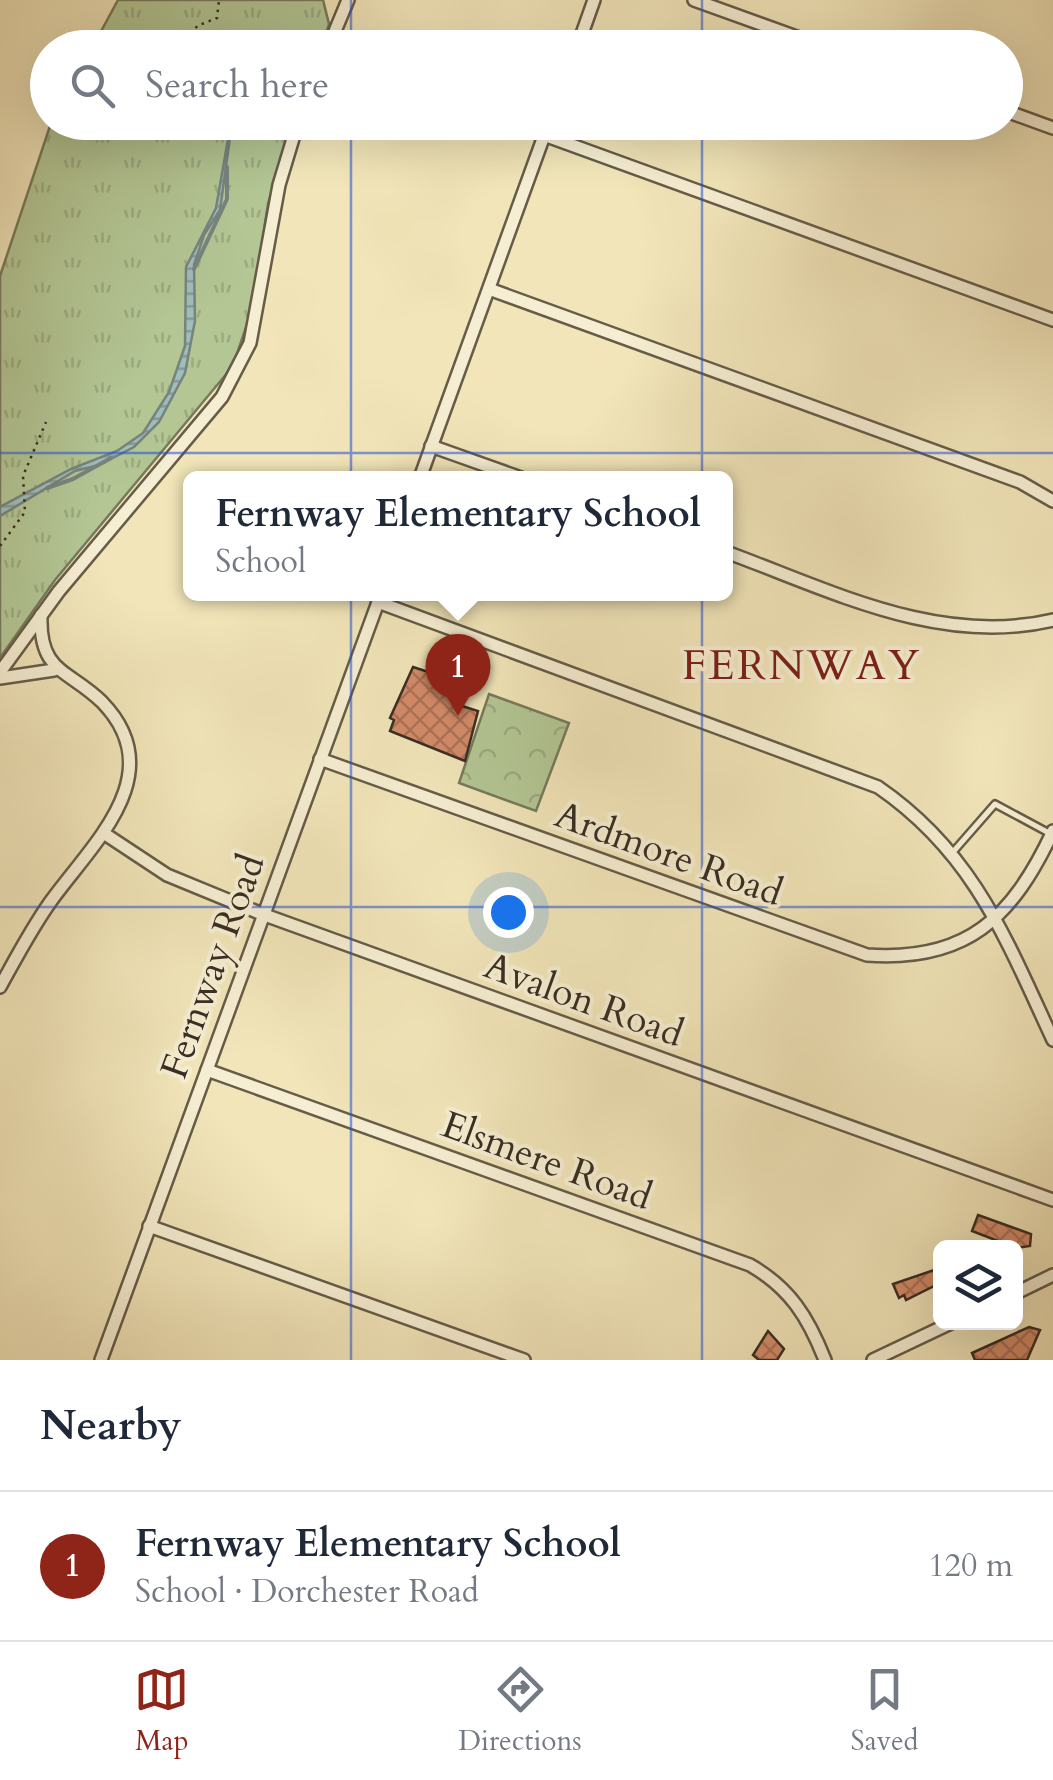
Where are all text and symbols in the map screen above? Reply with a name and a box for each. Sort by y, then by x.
search box [30,30,1023,140]
icon: search [65,58,120,113]
text: Search here [145,59,329,111]
popup [183,471,733,601]
text: Fernway Elementary School [215,488,701,540]
text: School [215,540,306,584]
pin: 1 [426,634,490,716]
district label: FERNWAY [682,637,922,694]
street label: Ardmore Road [548,789,790,919]
street label: Fernway Road [148,847,278,1086]
your location [483,887,534,938]
street label: Avalon Road [477,940,690,1060]
street label: Elsmere Road [434,1099,659,1223]
map controls [933,1240,1023,1330]
button: layers [933,1240,1023,1330]
text: Nearby [40,1397,182,1454]
text: Fernway Elementary School [135,1518,621,1570]
text: 1 [64,1544,81,1588]
text: 120 m [928,1544,1013,1588]
text: School · Dorchester Road [135,1570,479,1614]
tab: Map [134,1662,189,1760]
tab: Directions [458,1662,582,1760]
tab: Saved [851,1662,919,1760]

